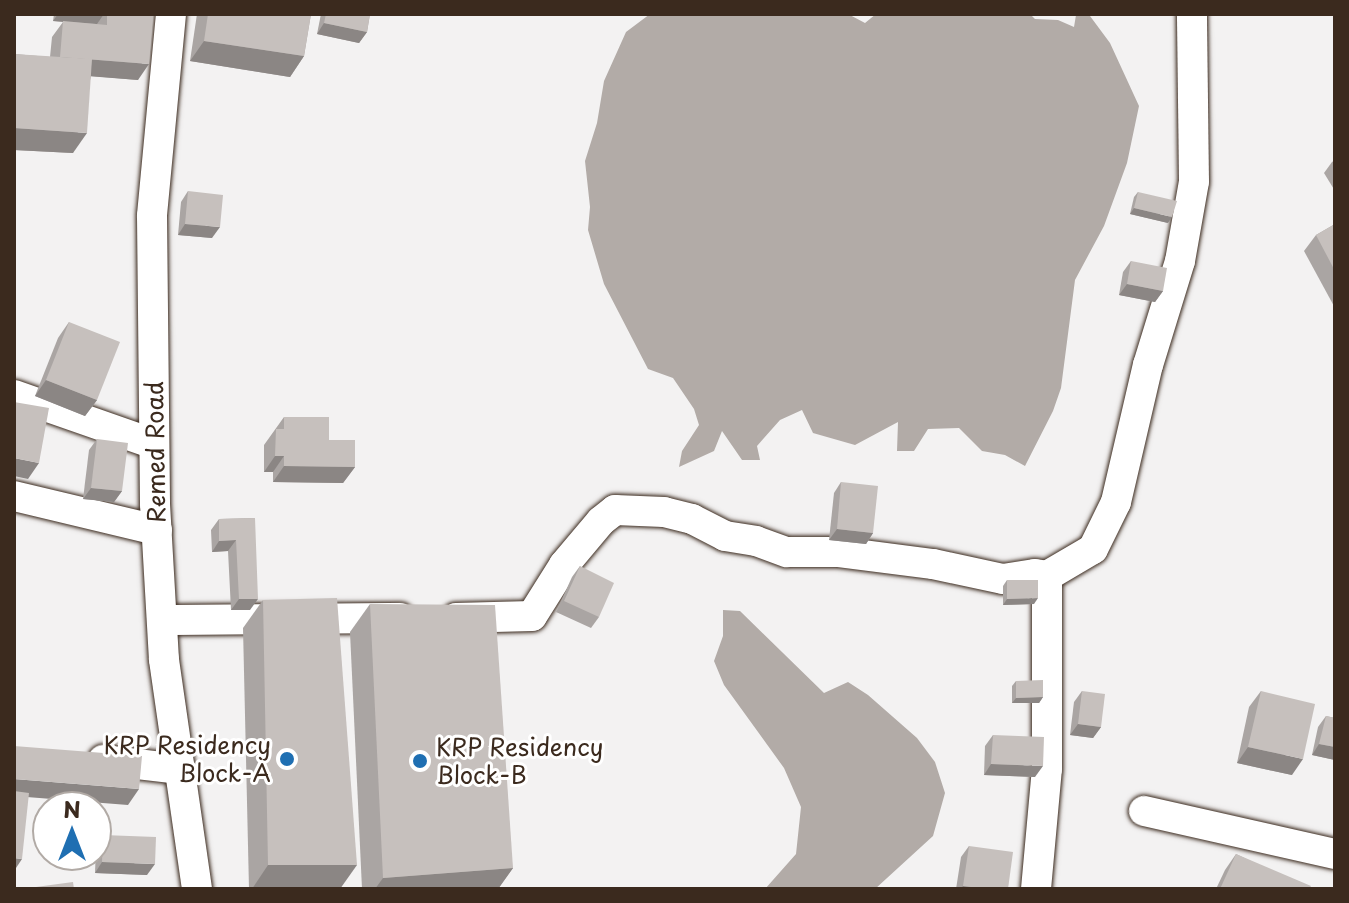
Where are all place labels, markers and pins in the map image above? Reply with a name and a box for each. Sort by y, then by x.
place label: KRP Residency Block-A [101,731,271,787]
place label: KRP Residency Block-B [436,733,606,789]
marker: KRP Residency Block-A [278,750,296,768]
marker: KRP Residency Block-B [411,752,429,770]

